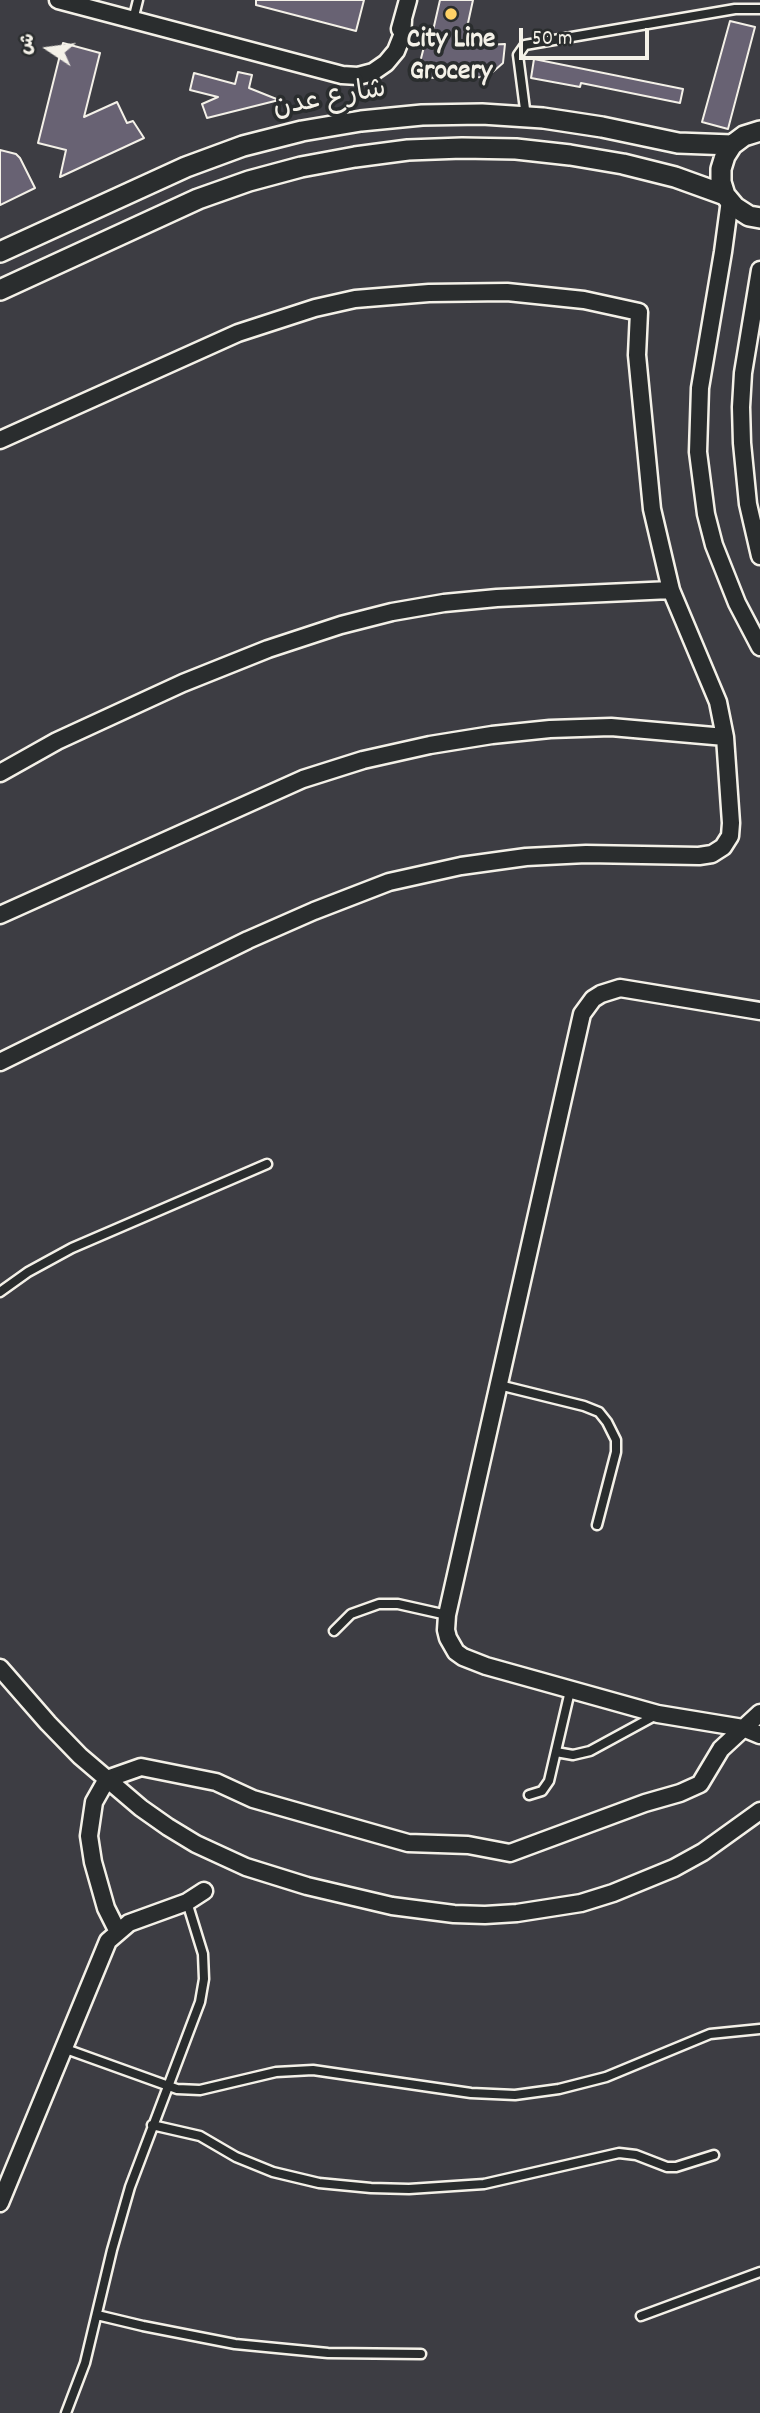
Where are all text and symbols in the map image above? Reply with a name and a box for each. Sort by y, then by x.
marker: City Line Grocery [443,6,459,22]
north arrow [14,14,84,84]
scale bar [522,14,652,58]
place label: City Line Grocery [407,25,495,91]
text: 50 m [532,25,572,55]
text: ش [13,31,44,57]
street label: شارع عدن [271,75,389,127]

